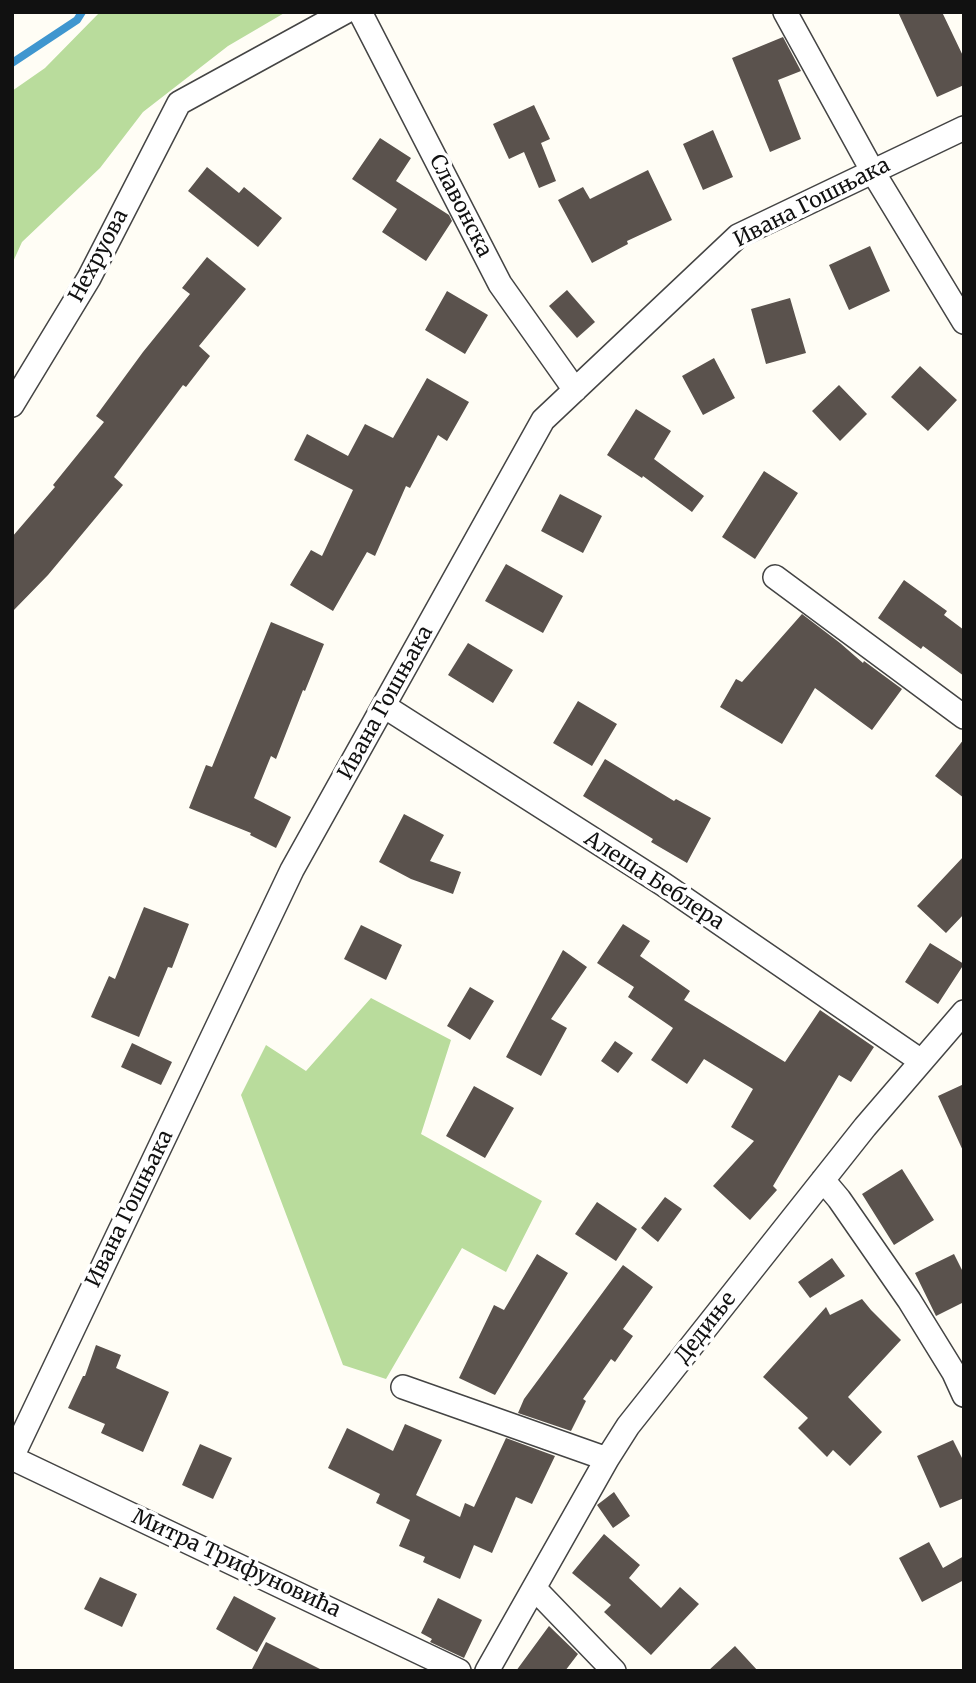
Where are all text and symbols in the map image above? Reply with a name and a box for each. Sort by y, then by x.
street label: Славонска [423,151,497,261]
street label: Ивана Гошњака [730,153,894,253]
street label: Нехруова [64,205,134,307]
street label: Ивана Гошњака [333,622,439,784]
street label: Алеша Беблера [579,827,729,935]
street label: Ивана Гошњака [81,1126,179,1292]
street label: Дедиње [670,1287,742,1369]
street label: Митра Трифуновића [128,1505,344,1623]

